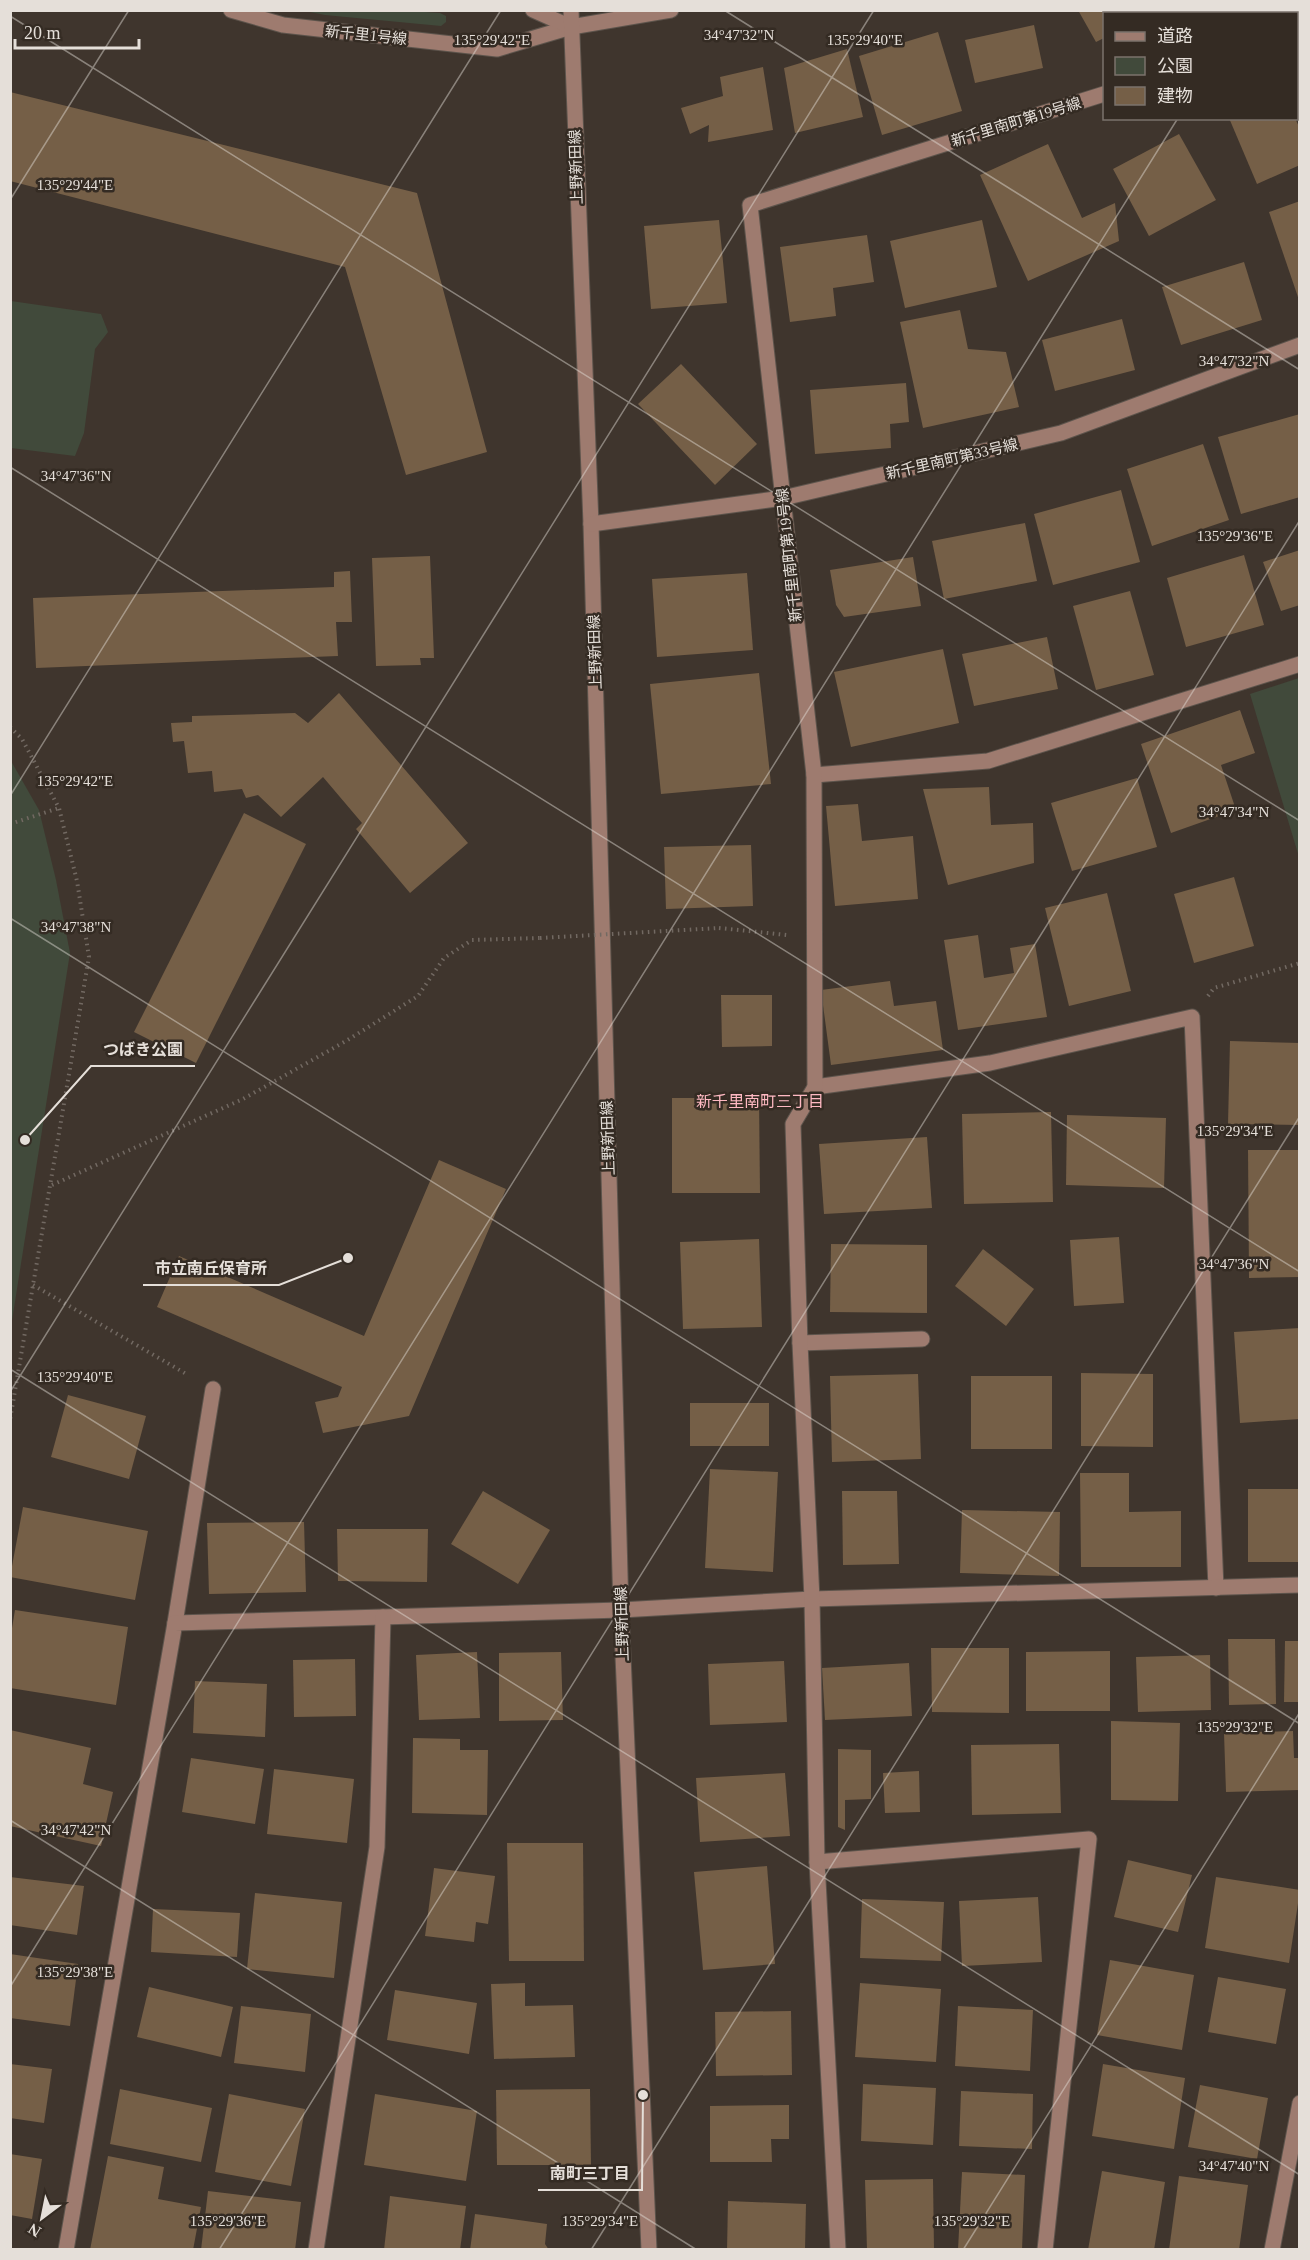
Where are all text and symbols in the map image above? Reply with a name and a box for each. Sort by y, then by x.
scale bar [15,12,140,50]
legend [1103,12,1298,120]
text: 20 m [24,23,61,43]
street label: 新千里1号線 [324,23,408,47]
text: 道路 [1157,26,1193,46]
text: 34°47'32"N [704,27,774,43]
text: 135°29'42"E [454,32,530,48]
text: 135°29'40"E [827,32,903,48]
text: 公園 [1157,56,1193,76]
text: 建物 [1157,86,1193,106]
street label: 新千里南町第19号線 [949,95,1083,149]
street label: 上野新田線 [567,129,585,205]
text: 135°29'44"E [37,177,113,193]
text: 34°47'32"N [1199,353,1269,369]
street label: 新千里南町第33号線 [884,436,1020,482]
text: 34°47'36"N [41,468,111,484]
street label: 新千里南町第19号線 [774,487,804,623]
text: 135°29'36"E [1197,528,1273,544]
street label: 上野新田線 [586,614,604,690]
text: 135°29'42"E [37,773,113,789]
text: 34°47'34"N [1199,804,1269,820]
text: 34°47'38"N [41,919,111,935]
callout: つばき公園 [91,1032,195,1066]
text: つばき公園 [103,1041,183,1058]
district label: 新千里南町三丁目 [696,1093,824,1110]
street label: 上野新田線 [599,1100,617,1176]
text: 135°29'34"E [1197,1123,1273,1139]
callout: 市立南丘保育所 [143,1251,279,1285]
text: 34°47'36"N [1199,1256,1269,1272]
text: 市立南丘保育所 [155,1260,267,1277]
text: 135°29'40"E [37,1369,113,1385]
street label: 上野新田線 [613,1586,631,1662]
text: 135°29'32"E [1197,1719,1273,1735]
text: 34°47'42"N [41,1822,111,1838]
text: 135°29'38"E [37,1964,113,1980]
callout: 南町三丁目 [538,2156,642,2190]
text: 34°47'40"N [1199,2158,1269,2174]
text: 南町三丁目 [550,2165,630,2182]
north arrow [12,2188,72,2248]
text: 135°29'36"E [190,2213,266,2229]
text: 135°29'34"E [562,2213,638,2229]
text: 135°29'32"E [934,2213,1010,2229]
text: N [25,2220,44,2241]

